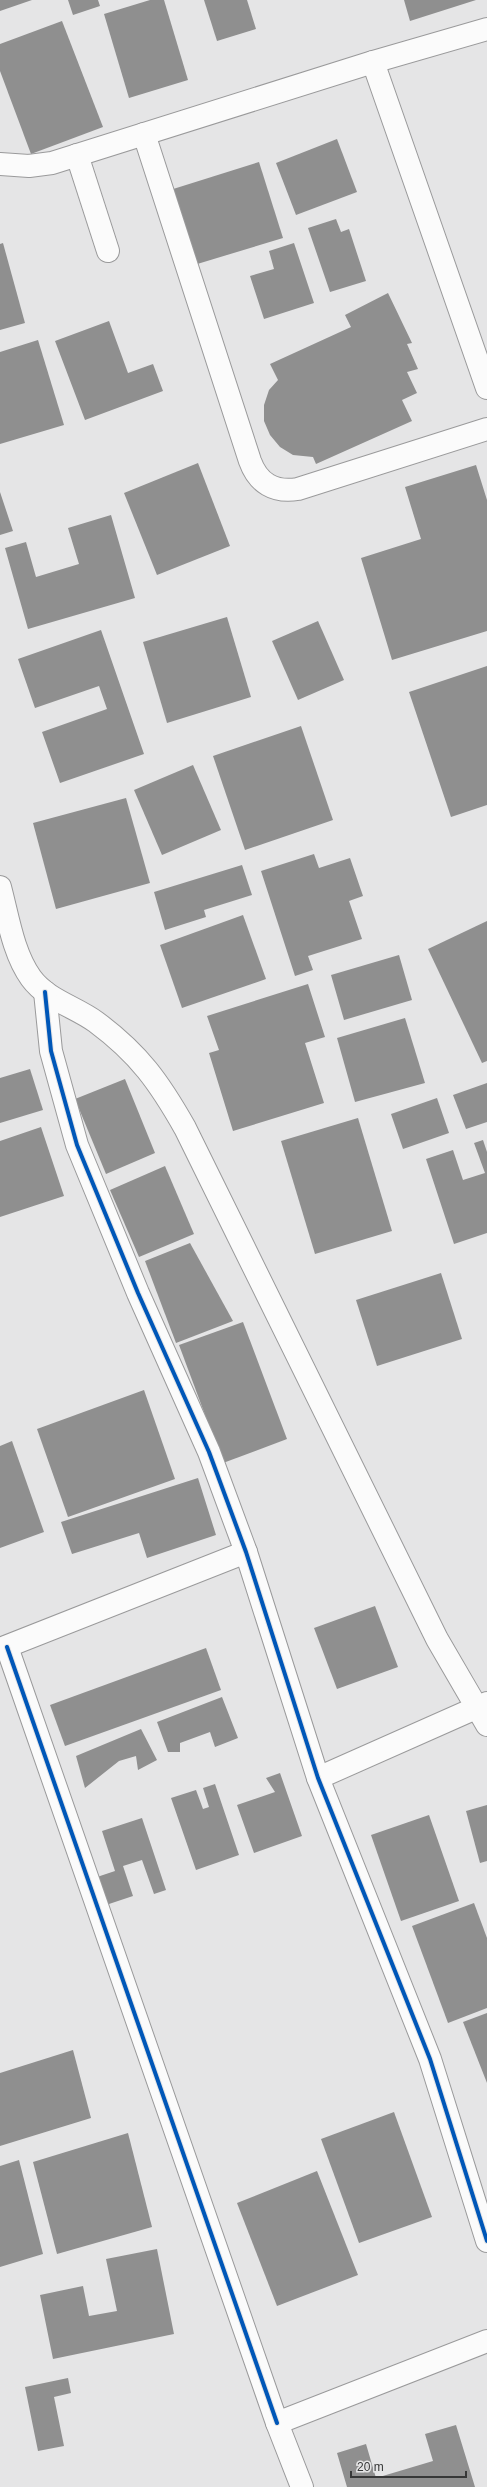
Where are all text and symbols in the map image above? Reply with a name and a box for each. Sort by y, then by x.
scale bar [351,2453,466,2479]
text: 20 m [357,2460,384,2474]

